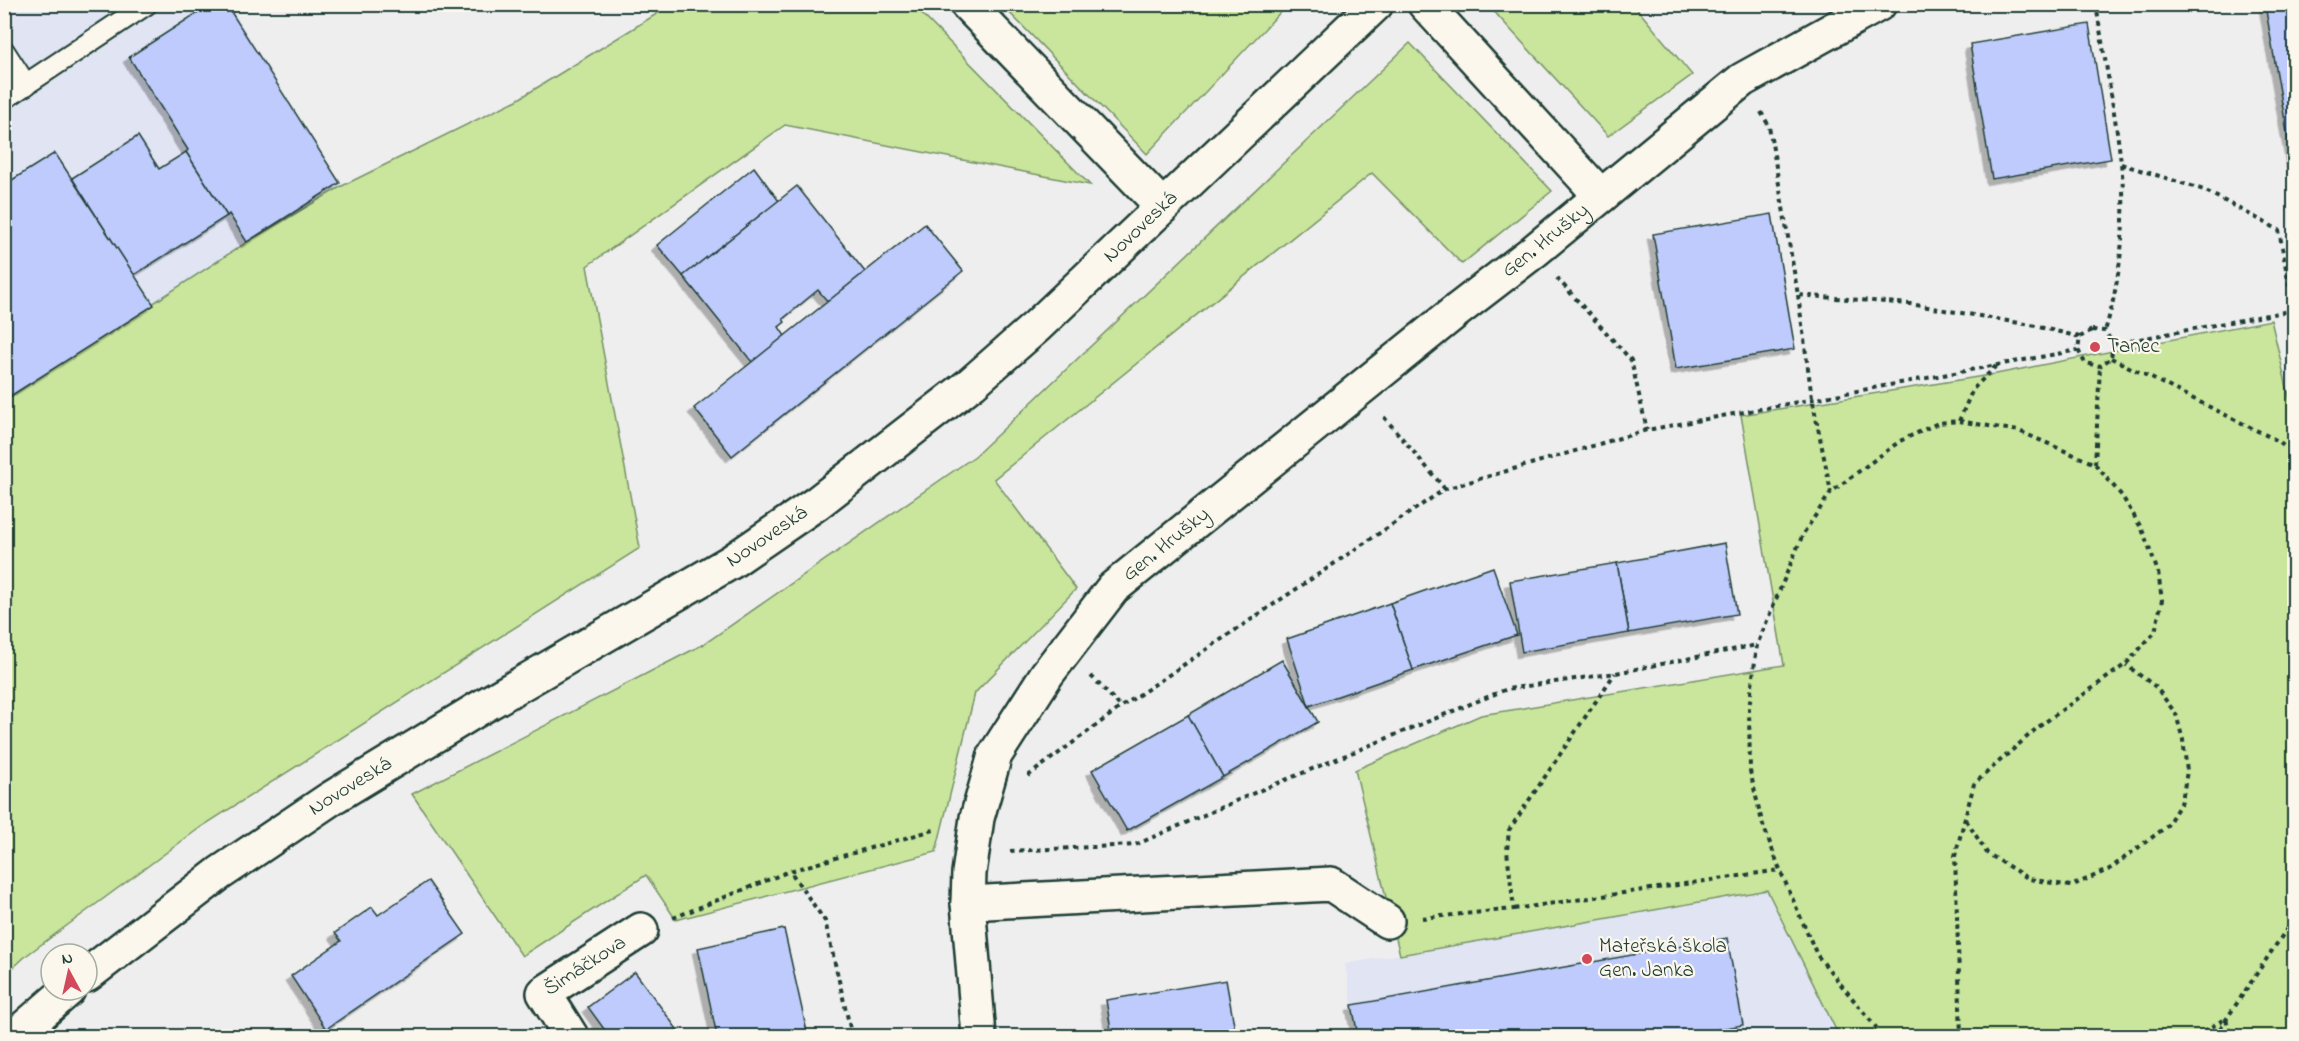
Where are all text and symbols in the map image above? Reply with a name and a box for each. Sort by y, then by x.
street label: Novoveská [1097,184,1185,270]
street label: Gen. Hrušky [1496,196,1597,286]
place label: Tanec [2107,332,2160,362]
marker: Tanec [2088,340,2102,354]
street label: Novoveská [721,498,814,576]
street label: Gen. Hrušky [1116,500,1218,589]
street label: Novoveská [303,749,398,824]
street label: Šimáčkova [538,928,632,1004]
place label: Mateřská škola Gen. Janka [1599,932,1727,986]
north arrow [39,942,99,1002]
text: N [60,946,74,972]
marker: Mateřská škola Gen. Janka [1580,952,1594,966]

